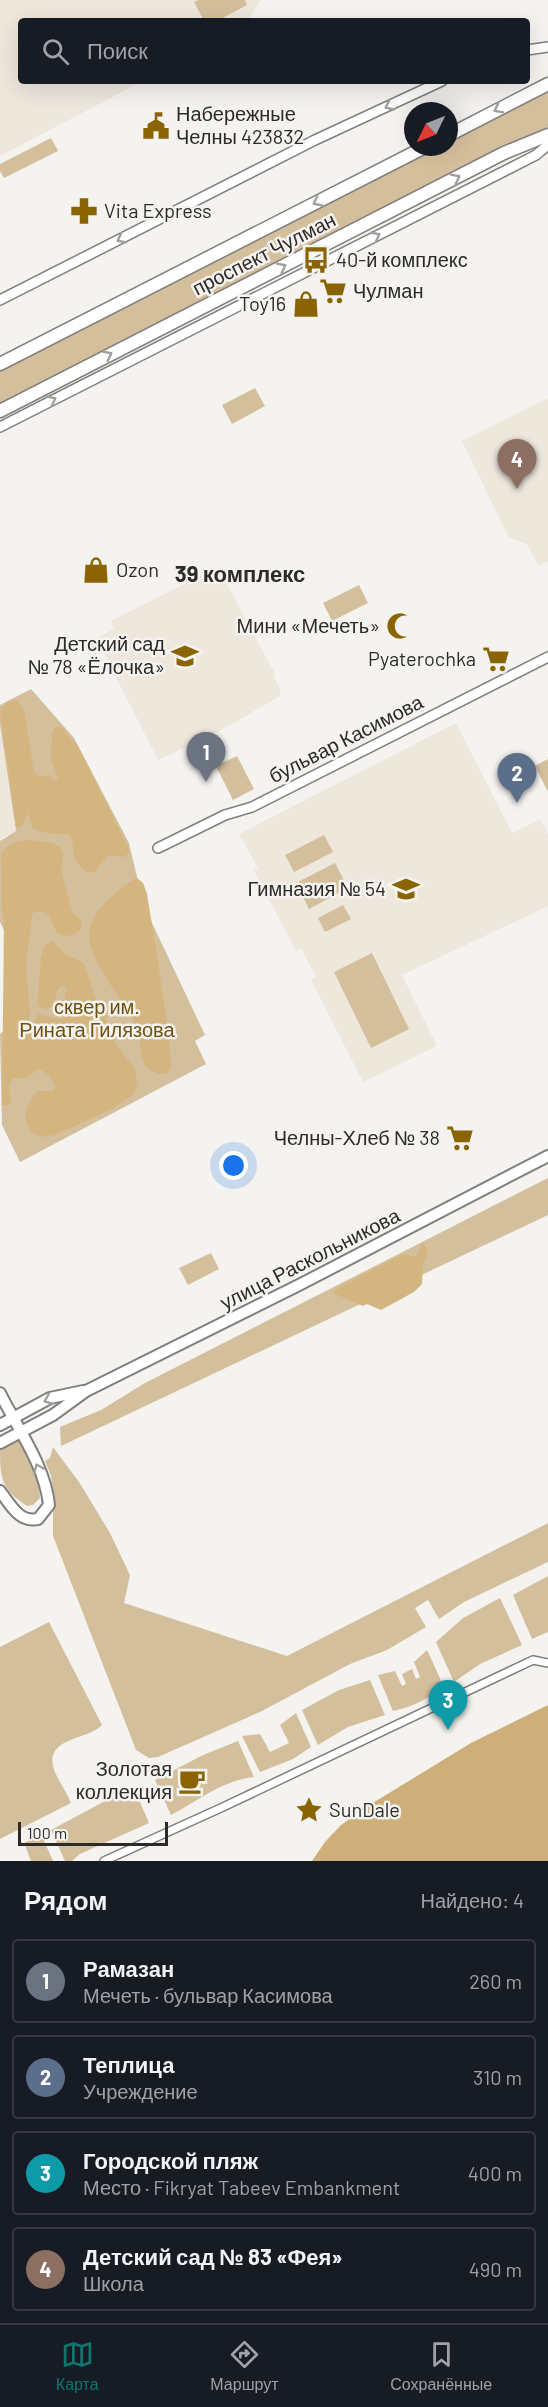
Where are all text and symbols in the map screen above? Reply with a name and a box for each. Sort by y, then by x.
search box [18,18,530,84]
icon: search [39,35,72,68]
text: Поиск [87,37,148,63]
one-way arrow [385,98,396,110]
place label: Набережные Челны 423832 [176,101,304,148]
north arrow [404,102,458,156]
one-way arrow [494,102,505,114]
public building icon: Набережные Челны 423832 [141,111,171,141]
one-way arrow [449,174,460,185]
one-way arrow [312,195,323,207]
pharmacy icon: Vita Express [69,196,99,226]
place label: Vita Express [104,198,212,222]
street label: проспект Чулман [188,207,339,300]
one-way arrow [116,232,127,243]
one-way arrow [369,232,380,243]
bus stop icon: 40-й комплекс [301,245,331,275]
place label: 40-й комплекс [336,247,468,271]
one-way arrow [276,262,287,274]
supermarket icon: Чулман [318,276,348,306]
place label: Чулман [353,278,423,302]
shop icon: Toy16 [291,289,321,319]
place label: Toy16 [239,291,286,315]
one-way arrow [102,351,113,362]
one-way arrow [46,396,57,408]
pin: 4 [498,440,536,489]
shop icon: Ozon [81,555,111,585]
place label: Ozon [116,557,159,581]
district label: 39 комплекс [175,560,305,586]
mosque icon: Мини «Мечеть» [385,611,415,641]
place label: Мини «Мечеть» [237,613,380,637]
place label: Детский сад № 78 «Ёлочка» [27,631,165,678]
school or university icon: Детский сад № 78 «Ёлочка» [170,641,200,671]
supermarket icon: Pyaterochka [481,644,511,674]
place label: Pyaterochka [368,646,476,670]
street label: бульвар Касимова [265,689,427,787]
pin: 1 [186,732,226,782]
pin: 2 [498,754,536,803]
school or university icon: Гимназия № 54 [391,874,421,904]
place label: Гимназия № 54 [248,876,386,900]
park label: сквер им. Рината Гилязова [19,994,176,1041]
supermarket icon: Челны-Хлеб № 38 [445,1123,475,1153]
place label: Челны-Хлеб № 38 [274,1125,440,1149]
your location [219,1151,248,1180]
street label: улица Раскольникова [216,1202,404,1314]
one-way arrow [43,1393,54,1405]
one-way arrow [33,1463,45,1474]
pin: 3 [428,1680,468,1730]
place label: Золотая коллекция [76,1756,172,1803]
cafe icon: Золотая коллекция [177,1766,207,1796]
place icon: SunDale [294,1795,324,1825]
place label: SunDale [329,1797,400,1821]
scale bar [18,1819,168,1846]
text: 100 m [27,1823,67,1842]
text: Рядом [24,1884,107,1915]
text: Найдено: 4 [421,1888,524,1912]
text: Рамазан [83,1955,174,1981]
text: 1 [42,1969,49,1993]
text: 260 m [469,1969,522,1993]
text: Мечеть · бульвар Касимова [83,1983,333,2007]
text: Теплица [83,2051,174,2077]
text: 2 [40,2065,51,2089]
text: 310 m [473,2065,522,2089]
text: Учреждение [83,2079,198,2103]
text: Городской пляж [83,2147,258,2173]
text: 3 [40,2161,51,2185]
text: 400 m [468,2161,522,2185]
text: Место · Fikryat Tabeev Embankment [83,2175,400,2199]
text: Детский сад № 83 «Фея» [83,2243,343,2269]
text: 4 [39,2257,52,2281]
text: 490 m [469,2257,522,2281]
text: Школа [83,2271,144,2295]
tab: Карта [56,2338,99,2394]
tab: Маршрут [210,2338,279,2394]
tab: Сохранённые [390,2338,492,2394]

